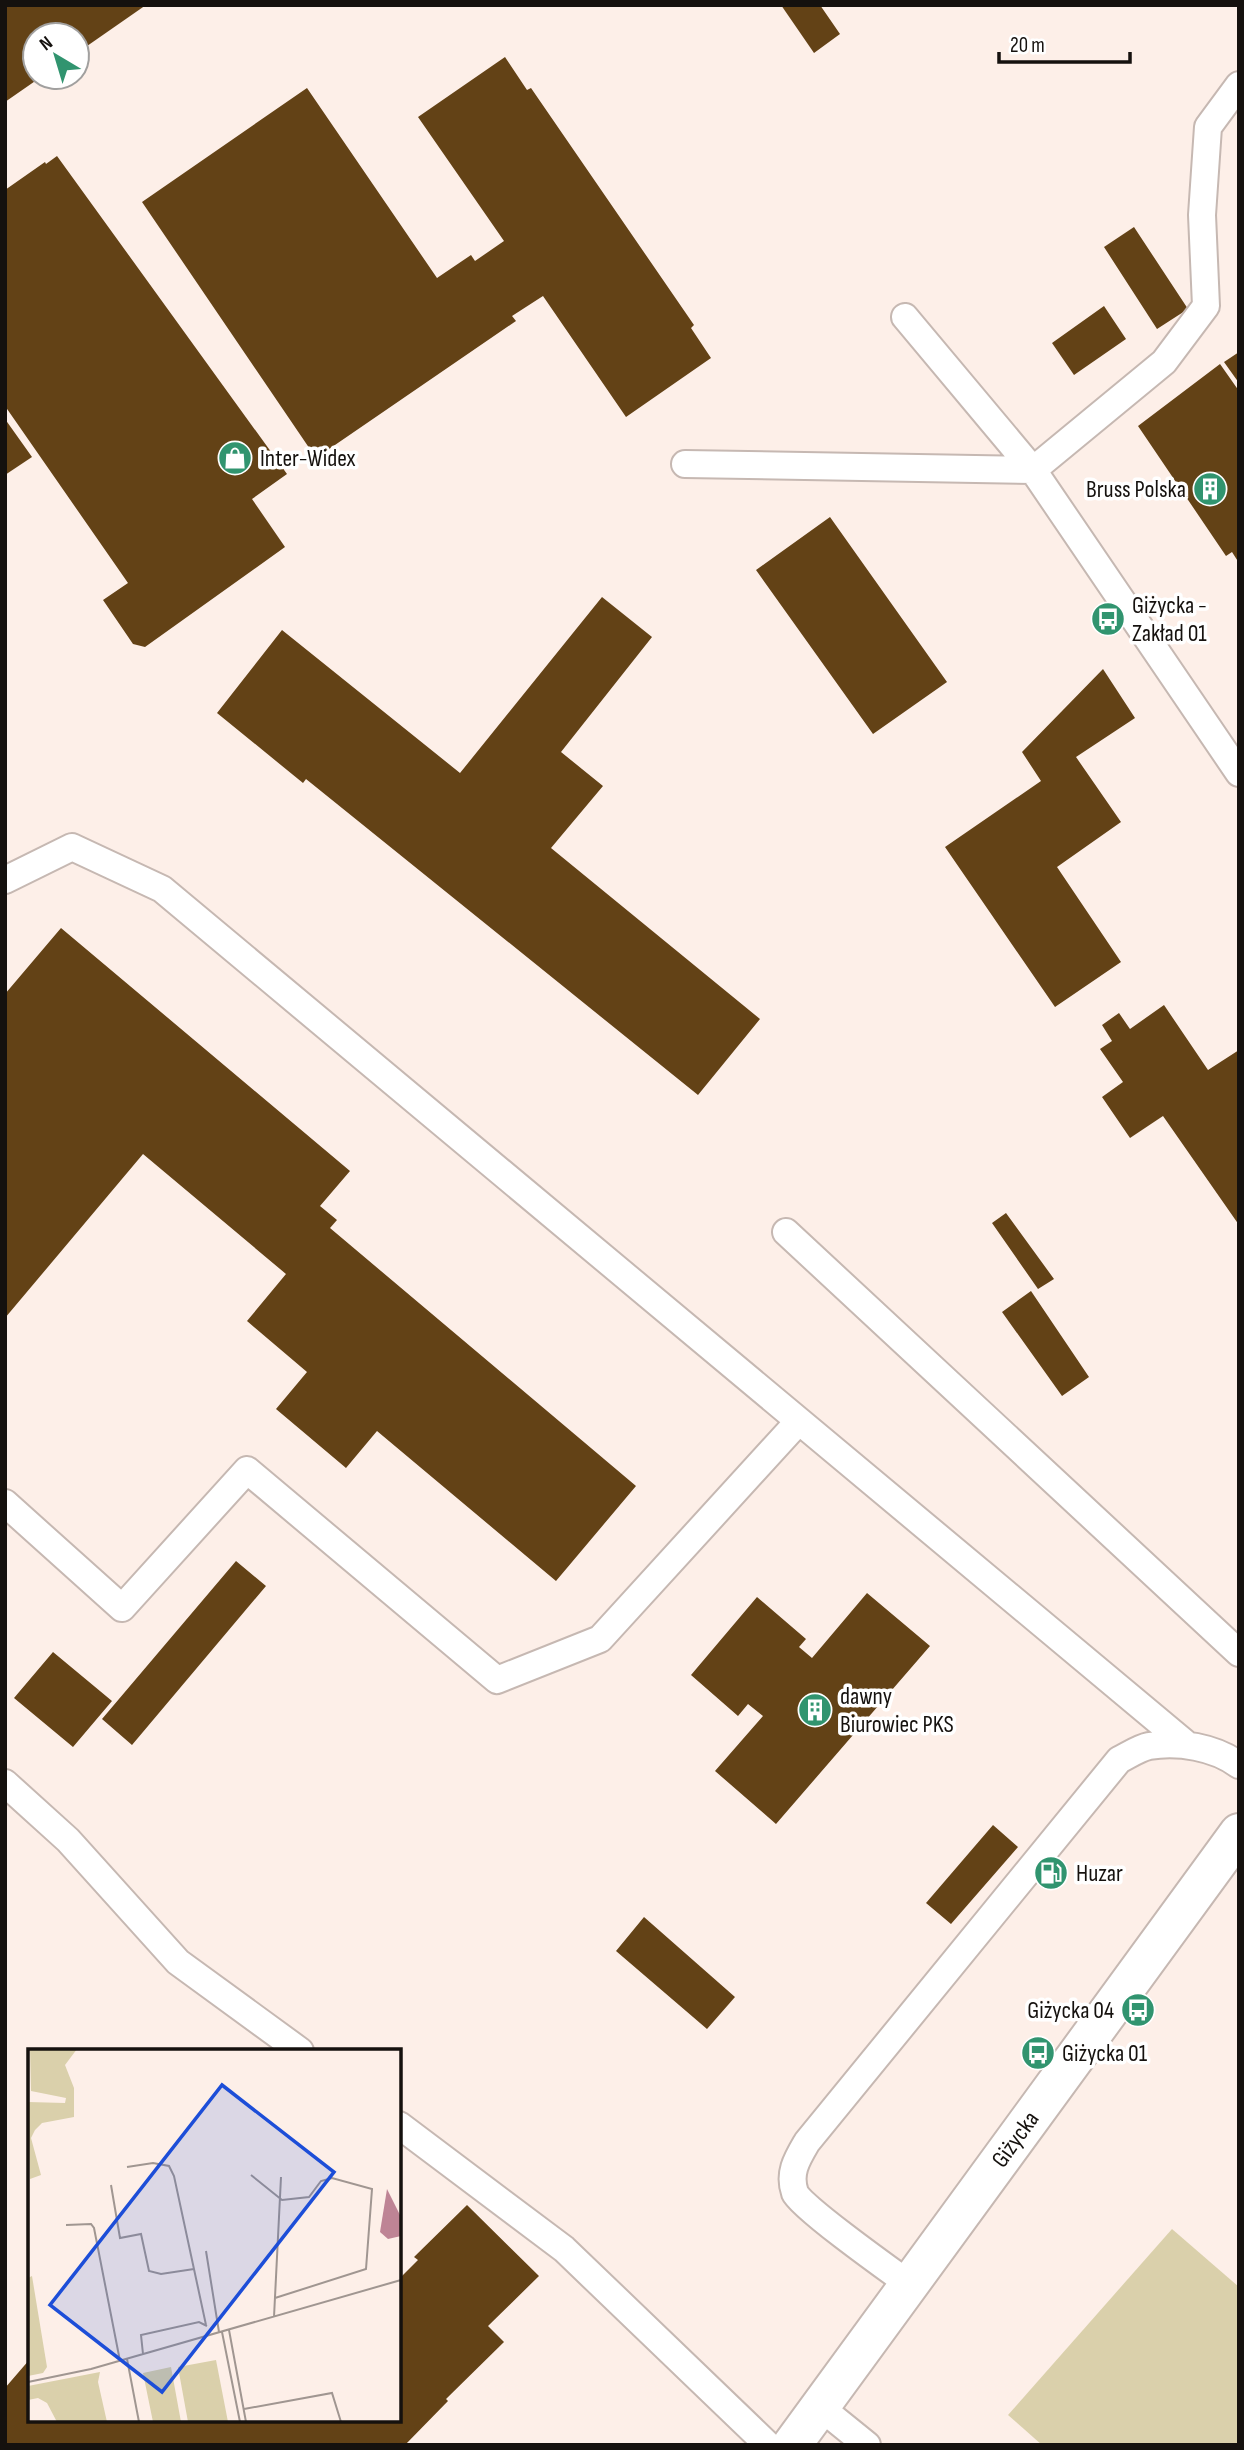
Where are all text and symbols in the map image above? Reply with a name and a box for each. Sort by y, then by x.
north arrow [21,21,91,91]
scale bar [999,21,1130,65]
text: N [35,32,58,56]
text: 20 m [1010,33,1045,58]
shop icon: Inter-Widex [216,439,254,477]
place label: Inter-Widex [260,444,356,473]
building icon: Bruss Polska [1191,470,1229,508]
place label: Bruss Polska [1086,475,1186,504]
place label: Giżycka - Zakład 01 [1132,591,1207,648]
bus stop icon: Giżycka - Zakład 01 [1089,600,1127,638]
place label: dawny Biurowiec PKS [840,1682,954,1739]
building icon: dawny Biurowiec PKS [796,1691,834,1729]
fuel station icon: Huzar [1032,1854,1070,1892]
place label: Huzar [1076,1859,1123,1888]
bus stop icon: Giżycka 04 [1119,1991,1157,2029]
place label: Giżycka 04 [1027,1996,1114,2025]
bus stop icon: Giżycka 01 [1019,2034,1057,2072]
place label: Giżycka 01 [1062,2039,1148,2068]
inset map [28,2049,401,2422]
street label: Giżycka [985,2106,1045,2173]

